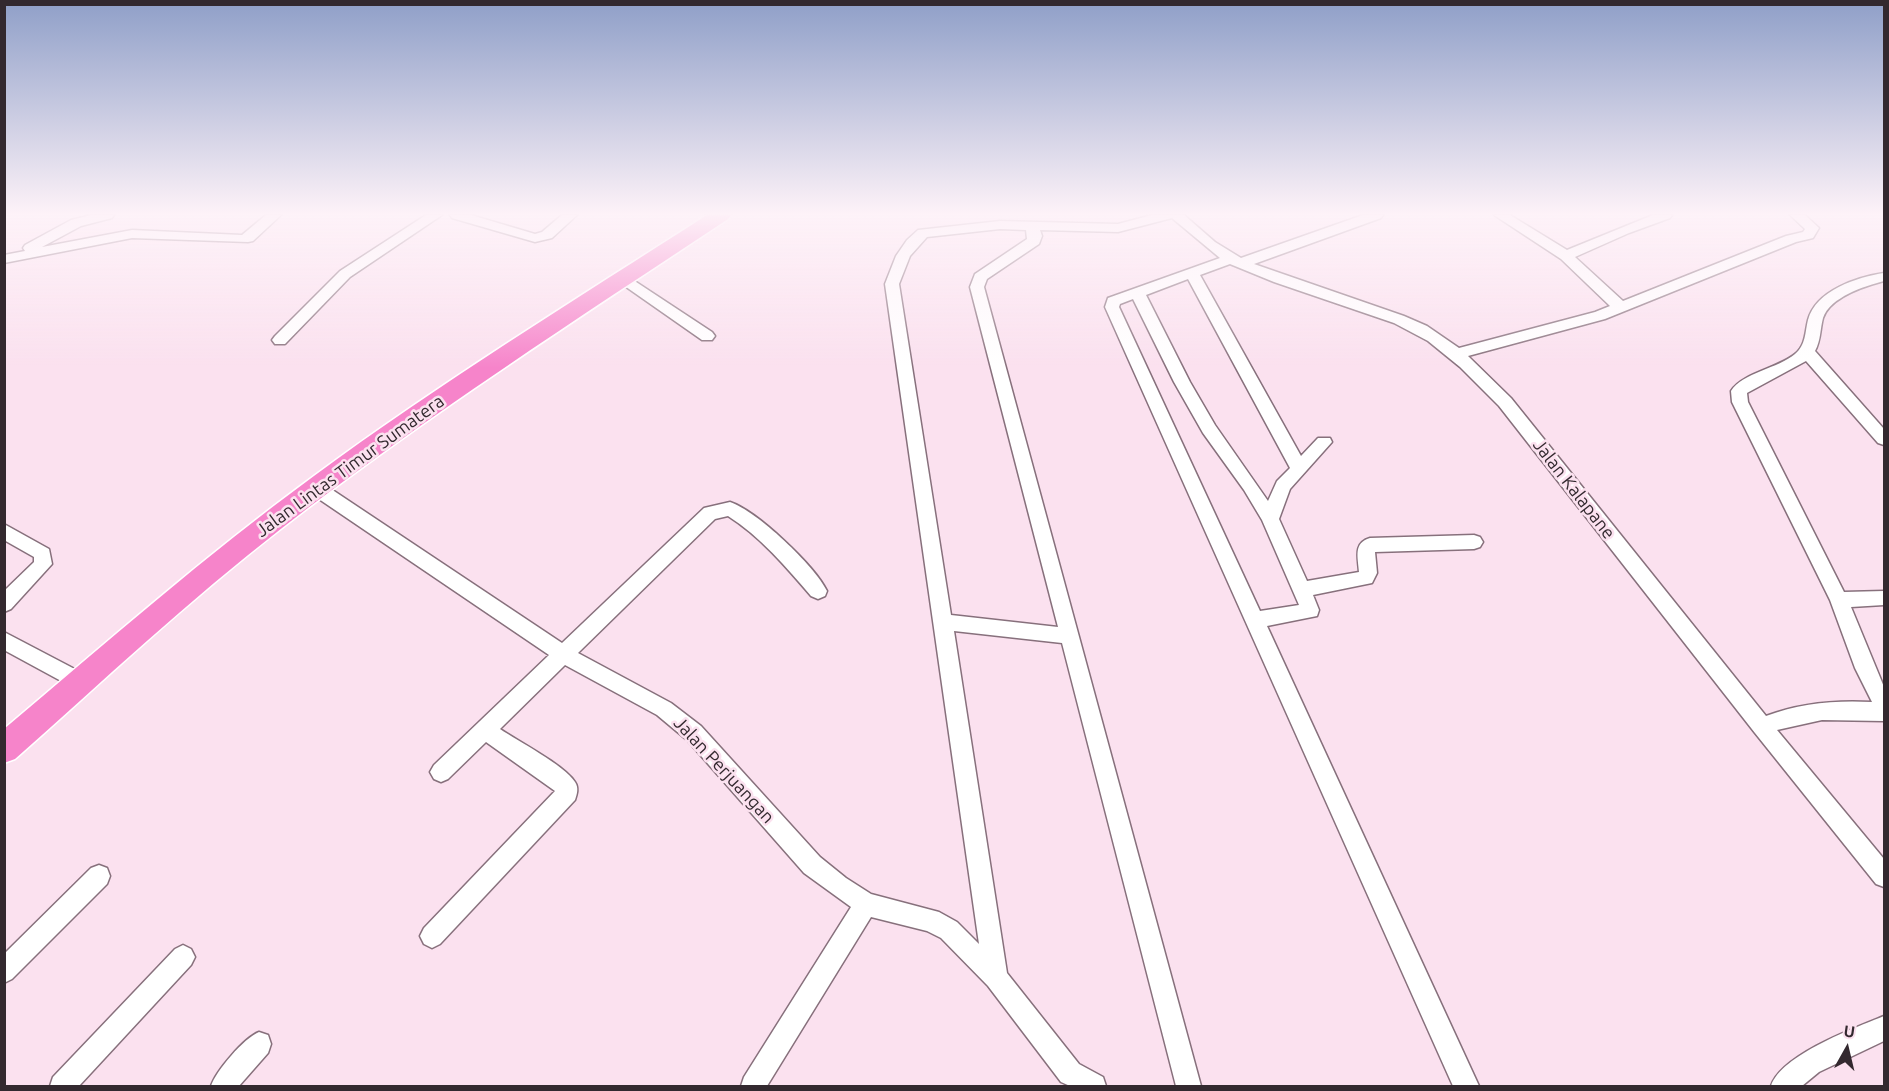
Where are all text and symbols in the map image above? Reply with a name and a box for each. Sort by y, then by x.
street label: Jalan Lintas Timur Sumatera [252,390,448,542]
street label: Jalan Kalapane [1528,435,1620,543]
street label: Jalan Perjuangan [669,712,779,828]
north arrow [1817,1019,1877,1079]
text: U [1843,1021,1856,1041]

